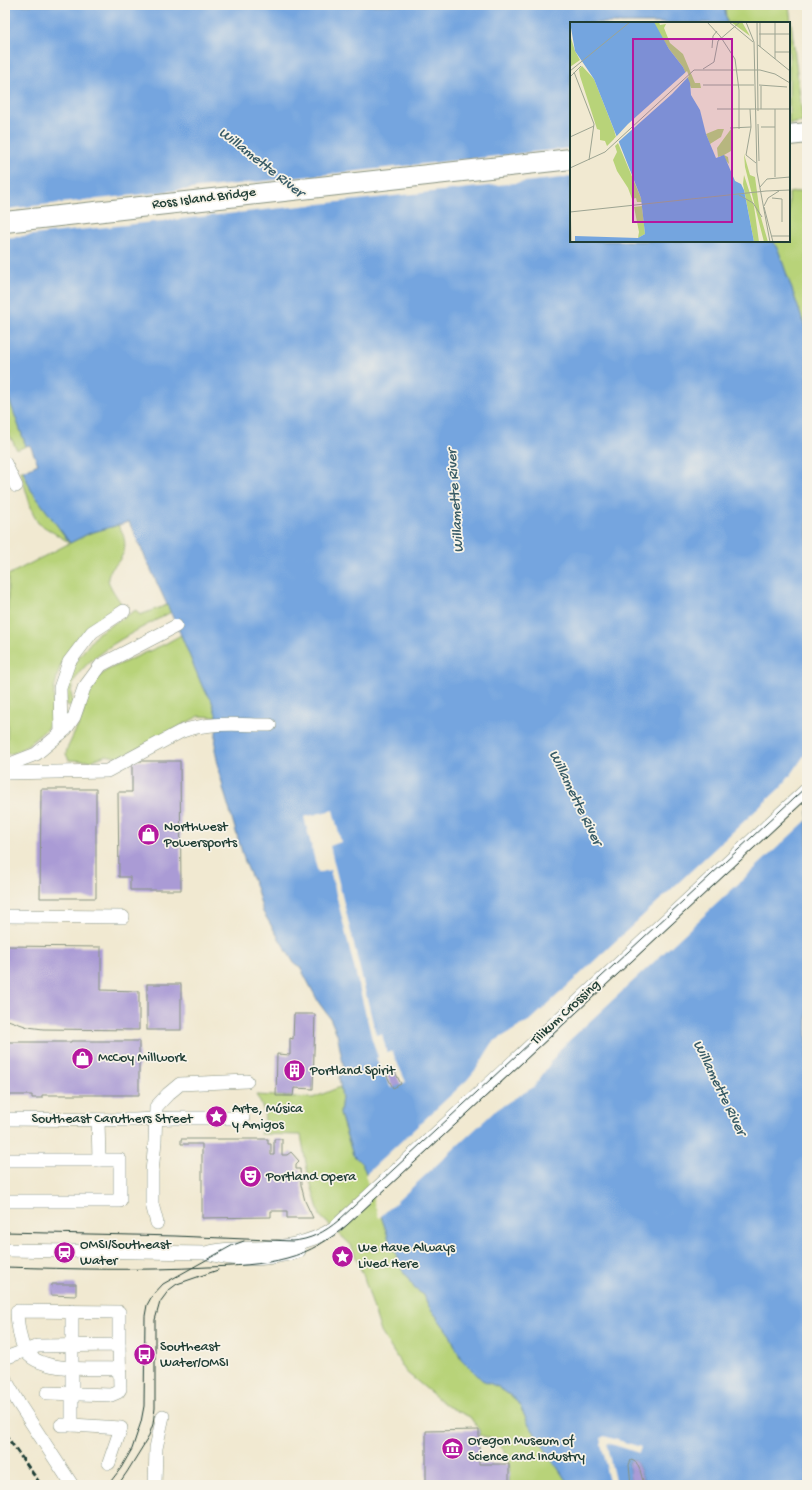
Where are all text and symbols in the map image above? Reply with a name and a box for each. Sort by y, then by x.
inset map [570,22,790,242]
water label: Willamette River [215,124,309,204]
street label: Ross Island Bridge [151,184,258,214]
water label: Willamette River [443,446,469,553]
water label: Willamette River [544,747,607,851]
place label: Northwest Powersports [163,819,238,852]
shop icon: Northwest Powersports [136,822,162,848]
street label: Tilikum Crossing [527,977,604,1050]
water label: Willamette River [688,1037,751,1141]
shop icon: McCoy Millwork [69,1045,95,1071]
place label: McCoy Millwork [98,1050,188,1067]
building icon: Portland Spirit [282,1058,308,1084]
place label: Portland Spirit [309,1063,396,1080]
place label: Arte, Música y Amigos [232,1101,304,1134]
place icon: Arte, Música y Amigos [204,1104,230,1130]
street label: Southeast Caruthers Street [32,1111,194,1128]
theatre icon: Portland Opera [238,1164,264,1190]
place label: Portland Opera [265,1169,357,1186]
place label: OMSI/Southeast Water [80,1237,172,1270]
station icon: OMSI/Southeast Water [51,1240,77,1266]
place label: We Have Always Lived Here [358,1240,456,1273]
place icon: We Have Always Lived Here [329,1243,355,1269]
place label: Southeast Water/OMSI [160,1339,229,1372]
bus stop icon: Southeast Water/OMSI [131,1342,157,1368]
place label: Oregon Museum of Science and Industry [468,1433,585,1466]
museum icon: Oregon Museum of Science and Industry [440,1436,466,1462]

